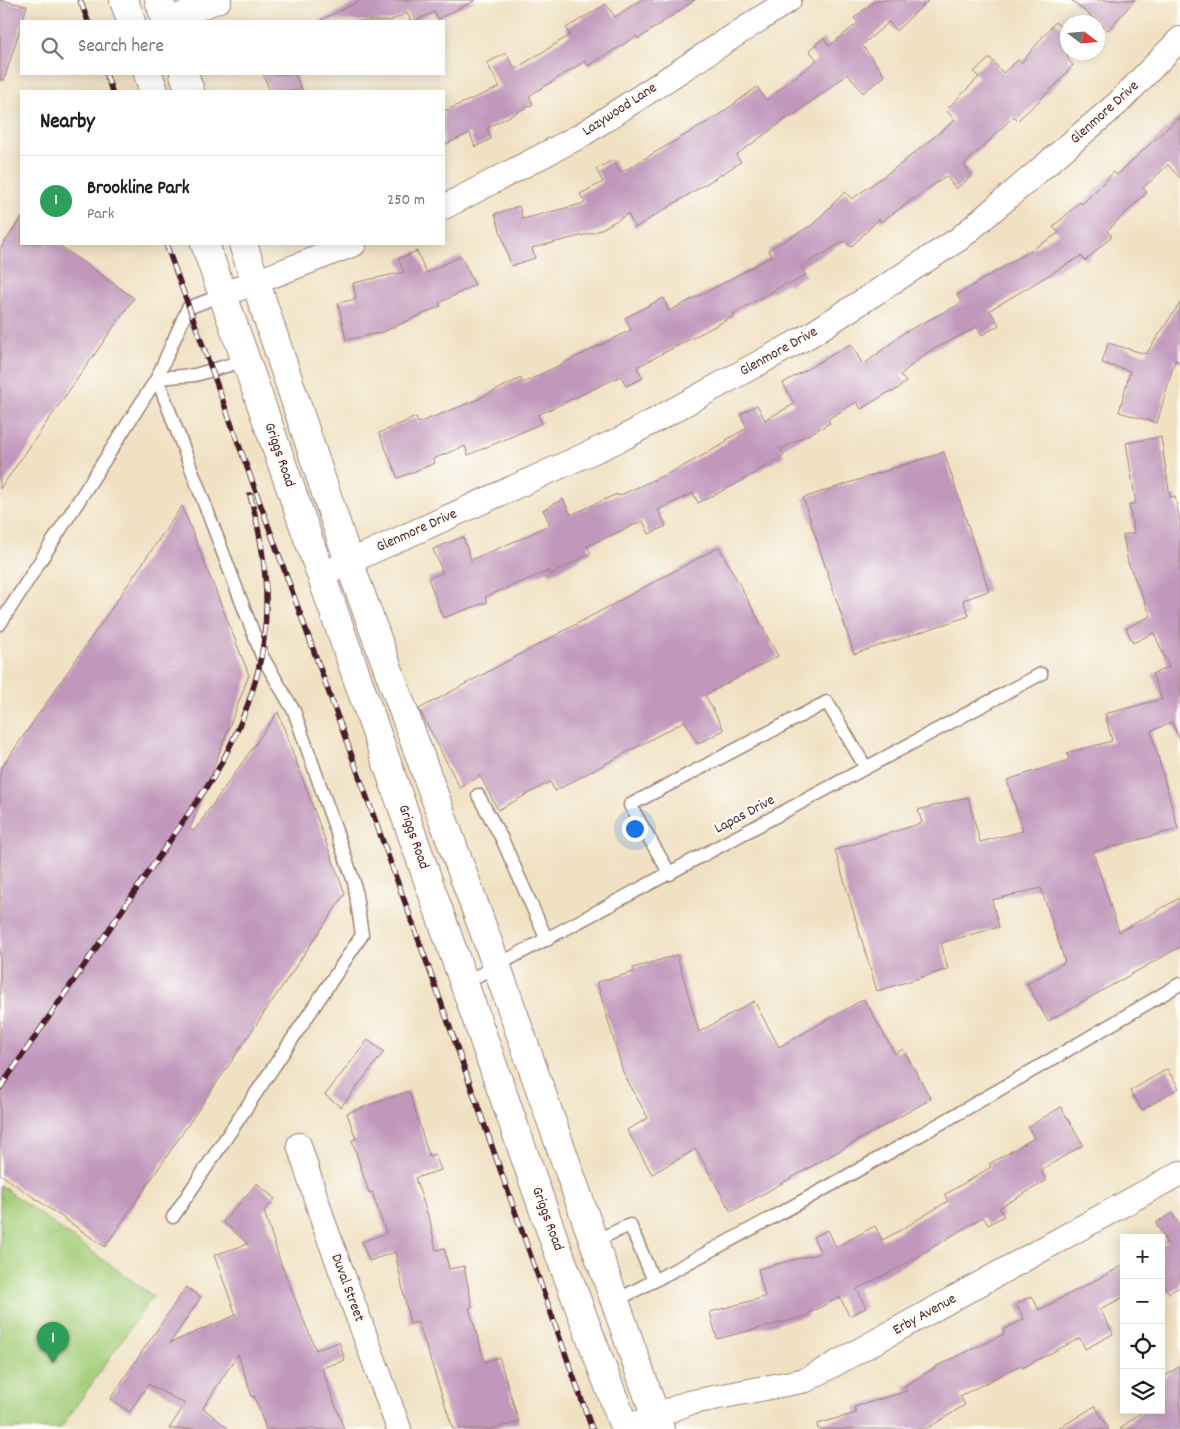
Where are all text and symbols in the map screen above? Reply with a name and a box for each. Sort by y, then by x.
north arrow [1060,15,1105,60]
search box [20,20,445,75]
icon: search [38,34,66,62]
text: Search here [78,34,164,61]
street label: Glenmore Drive [1066,76,1145,150]
street label: Lazywood Lane [578,77,662,142]
text: Nearby [40,108,95,138]
text: Brookline Park [87,176,190,203]
text: 1 [54,189,58,212]
text: 250 m [387,189,425,212]
text: Park [87,203,114,226]
street label: Glenmore Drive [736,321,822,383]
street label: Griggs Road [258,420,300,490]
street label: Glenmore Drive [373,503,461,559]
street label: Lapas Drive [711,790,780,840]
street label: Griggs Road [392,802,434,872]
your location [622,816,648,842]
street label: Griggs Road [525,1184,569,1254]
map controls [1120,1234,1165,1414]
button: + [1120,1234,1165,1279]
street label: Duval Street [325,1251,370,1326]
button: − [1120,1279,1165,1324]
street label: Erby Avenue [889,1288,961,1341]
pin: 1 [37,1322,69,1363]
button: locate [1120,1324,1165,1369]
button: layers [1120,1369,1165,1414]

